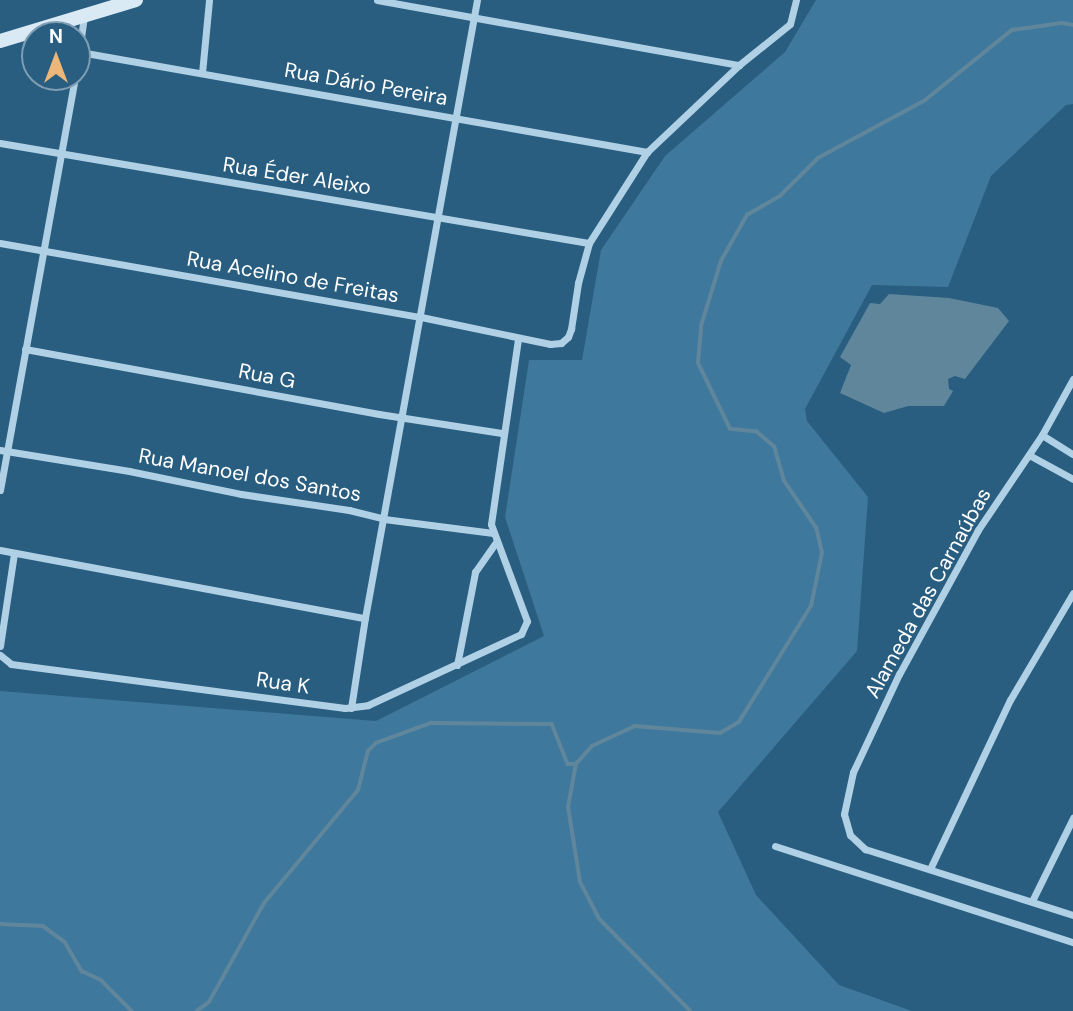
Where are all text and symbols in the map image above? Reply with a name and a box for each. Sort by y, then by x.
north arrow [21,21,91,91]
text: N [49,24,63,49]
street label: Rua Dário Pereira [282,57,450,111]
street label: Rua Éder Aleixo [221,152,373,200]
street label: Rua Acelino de Freitas [185,246,401,308]
street label: Rua G [236,358,298,394]
street label: Rua Manoel dos Santos [137,443,363,507]
street label: Alameda das Carnaúbas [860,483,996,703]
street label: Rua K [255,667,311,699]

